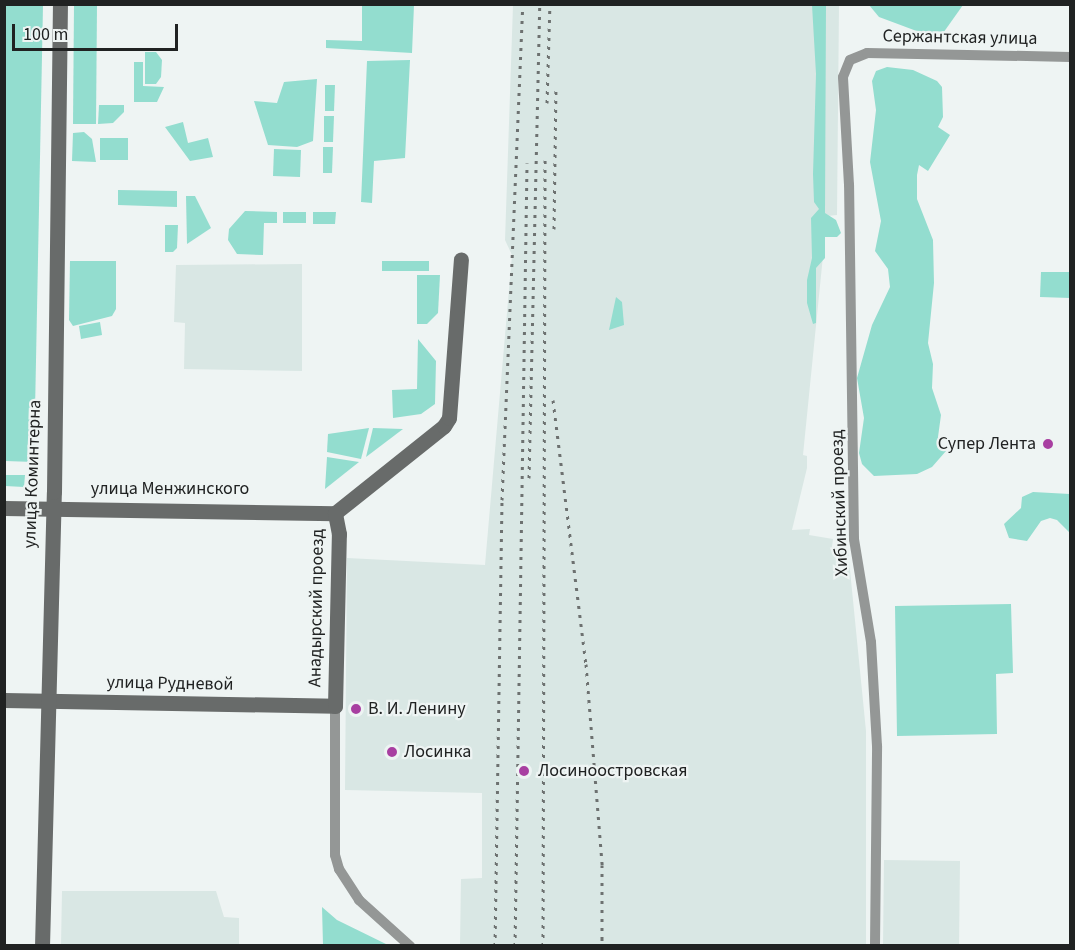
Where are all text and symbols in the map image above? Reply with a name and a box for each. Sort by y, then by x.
scale bar [15,12,182,50]
text: 100 m [23,22,68,47]
street label: Сержантская улица [882,26,1038,50]
street label: улица Коминтерна [20,399,46,549]
street label: Хибинский проезд [827,429,853,577]
place label: Супер Лента [938,433,1036,455]
marker: Супер Лента [1041,437,1055,451]
street label: улица Менжинского [91,478,249,500]
street label: Анадырский проезд [305,529,329,687]
street label: улица Рудневой [106,672,234,696]
place label: В. И. Ленину [368,698,466,720]
marker: В. И. Ленину [349,702,363,716]
place label: Лосинка [404,741,471,763]
marker: Лосинка [385,745,399,759]
place label: Лосиноостровская [538,760,688,782]
marker: Лосиноостровская [515,762,533,780]

